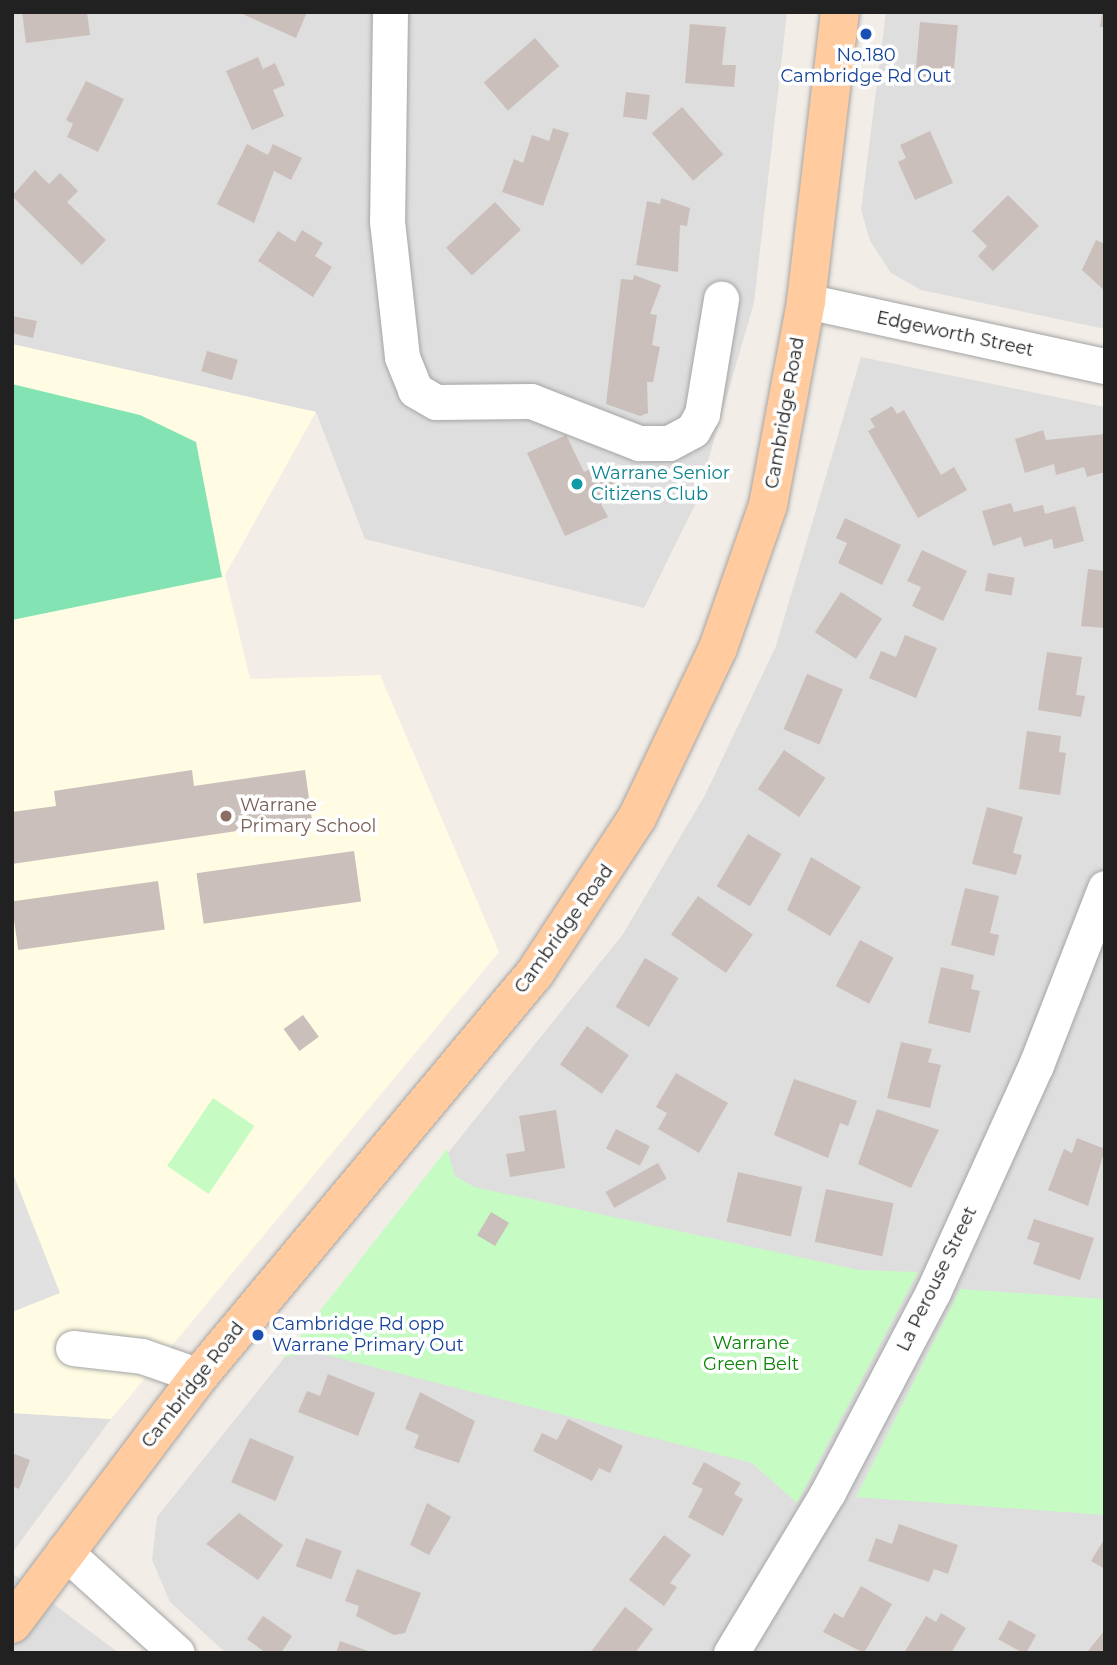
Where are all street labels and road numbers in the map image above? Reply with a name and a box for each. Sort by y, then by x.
street label: Edgeworth Street [874,307,1036,361]
street label: Cambridge Road [761,335,809,491]
street label: Cambridge Road [510,860,618,998]
street label: La Perouse Street [893,1203,981,1355]
street label: Cambridge Road [137,1318,249,1452]

